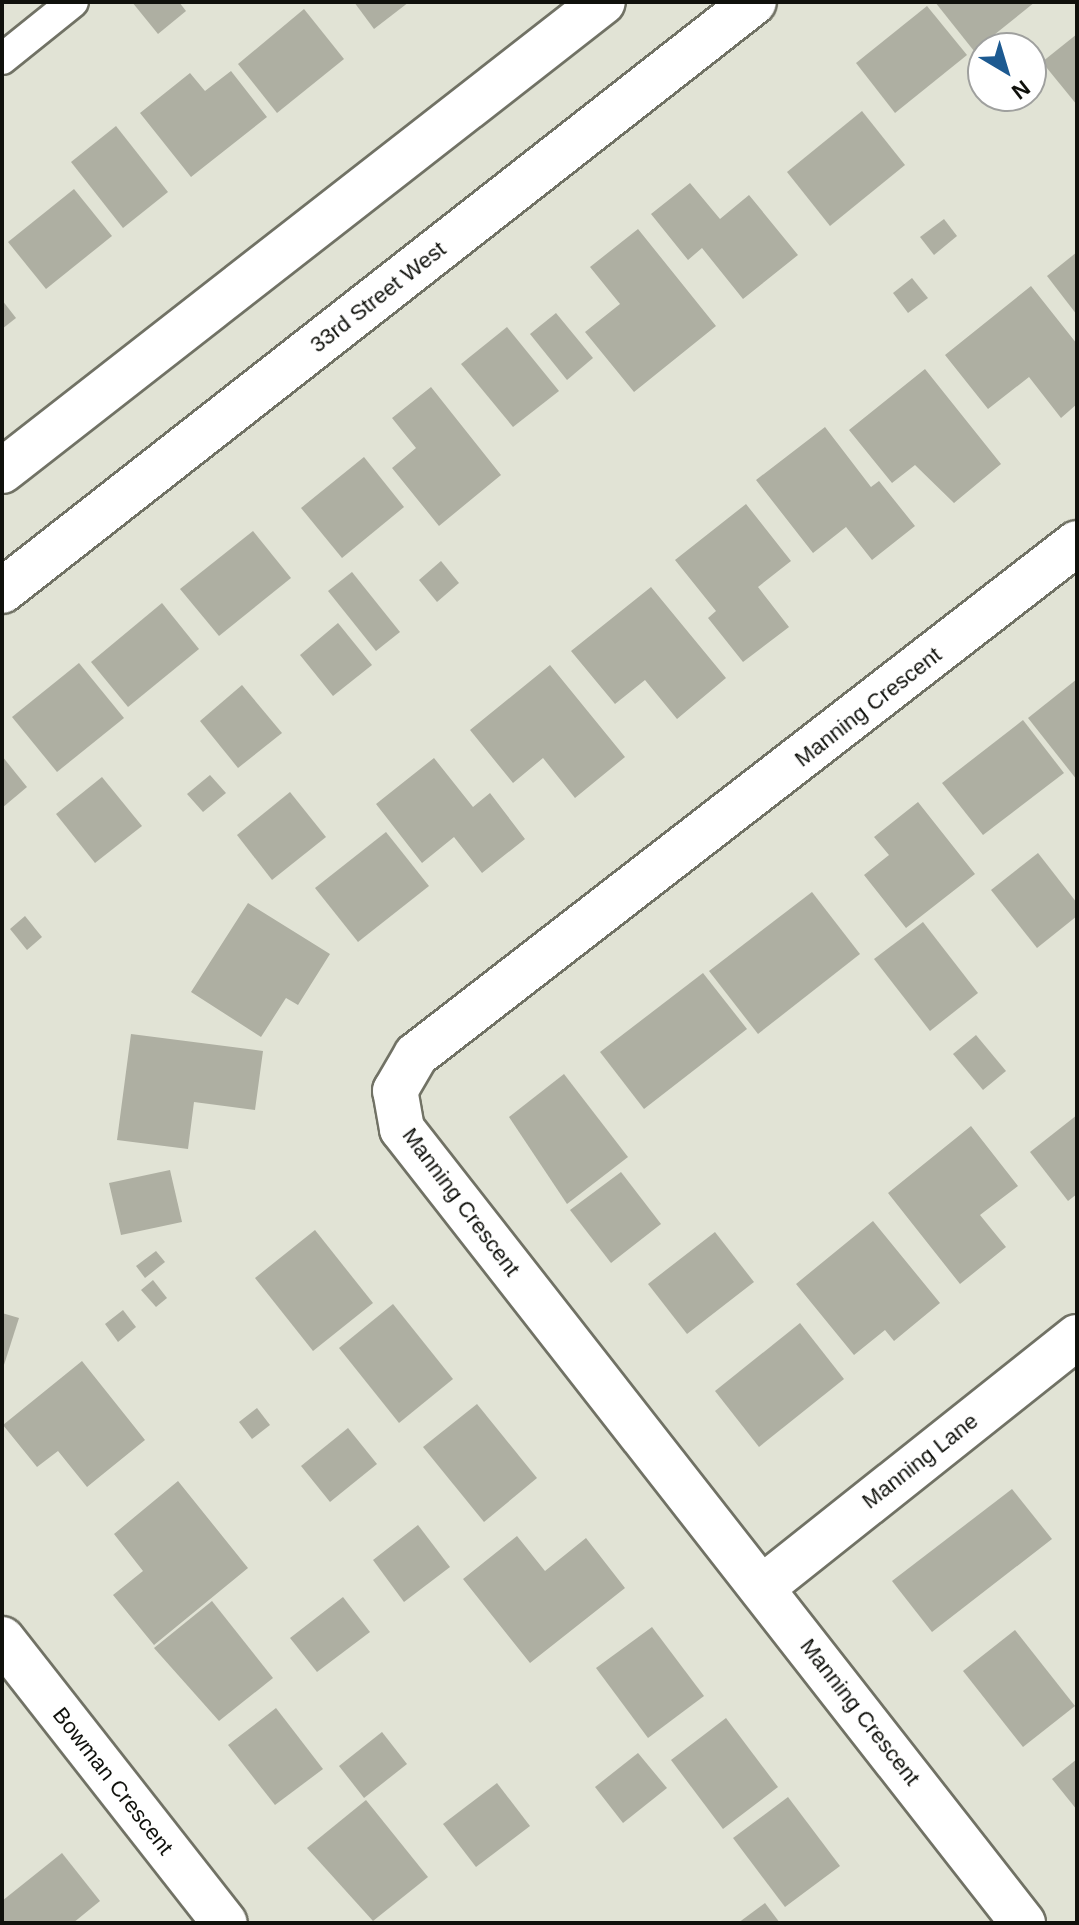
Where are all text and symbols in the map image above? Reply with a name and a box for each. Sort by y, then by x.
north arrow [967,32,1047,112]
text: N [1007,75,1035,104]
street label: 33rd Street West [305,236,451,358]
street label: Manning Crescent [790,642,946,772]
street label: Manning Crescent [397,1123,525,1281]
street label: Manning Lane [857,1408,983,1514]
street label: Manning Crescent [795,1634,925,1790]
street label: Bowman Crescent [47,1702,179,1860]

